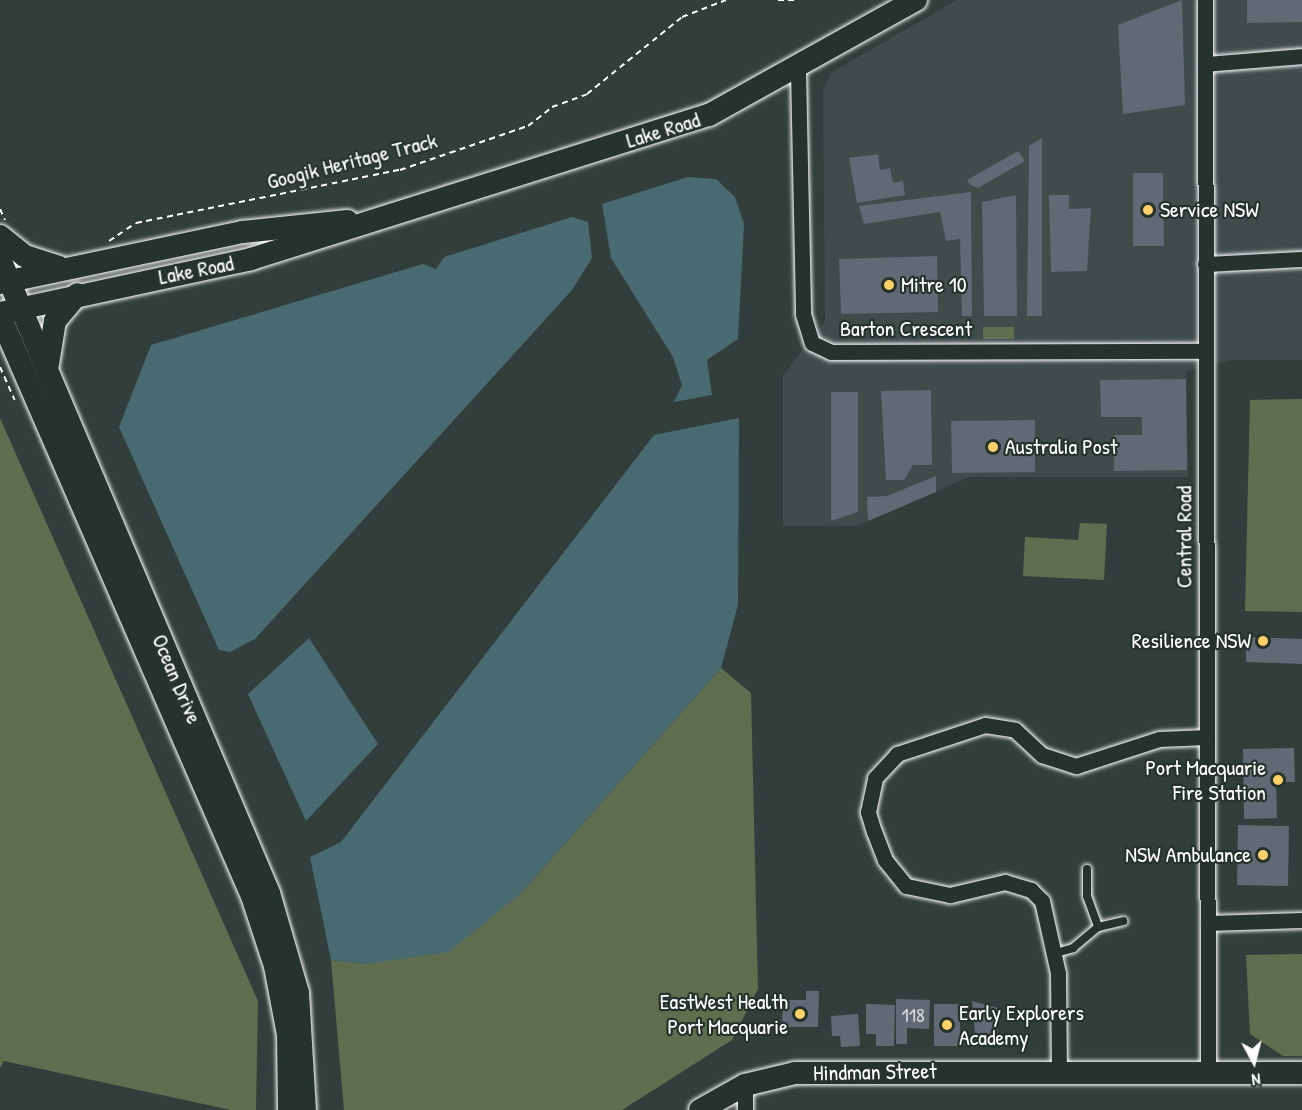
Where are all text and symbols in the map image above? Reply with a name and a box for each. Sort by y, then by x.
street label: Lake Road [623,106,703,154]
street label: Googik Heritage Track [264,127,440,195]
place label: Service NSW [1160,197,1259,223]
marker: Service NSW [1141,203,1155,217]
street label: Lake Road [156,250,236,290]
place label: Mitre 10 [901,272,967,298]
marker: Mitre 10 [882,278,896,292]
street label: Barton Crescent [840,316,972,342]
place label: Australia Post [1005,434,1118,460]
marker: Australia Post [986,440,1000,454]
street label: Central Road [1171,486,1197,588]
place label: Resilience NSW [1132,628,1251,654]
street label: Ocean Drive [146,630,208,728]
marker: Resilience NSW [1256,634,1270,648]
place label: Port Macquarie Fire Station [1145,754,1266,806]
marker: Port Macquarie Fire Station [1271,773,1285,787]
place label: NSW Ambulance [1125,842,1251,868]
marker: NSW Ambulance [1256,848,1270,862]
place label: EastWest Health Port Macquarie [660,988,788,1040]
place label: Early Explorers Academy [959,999,1084,1050]
house number: 118 [901,1002,925,1026]
marker: EastWest Health Port Macquarie [793,1007,807,1021]
marker: Early Explorers Academy [940,1018,954,1032]
north arrow [1224,1032,1284,1092]
street label: Hindman Street [813,1058,937,1086]
text: N [1251,1068,1262,1091]

